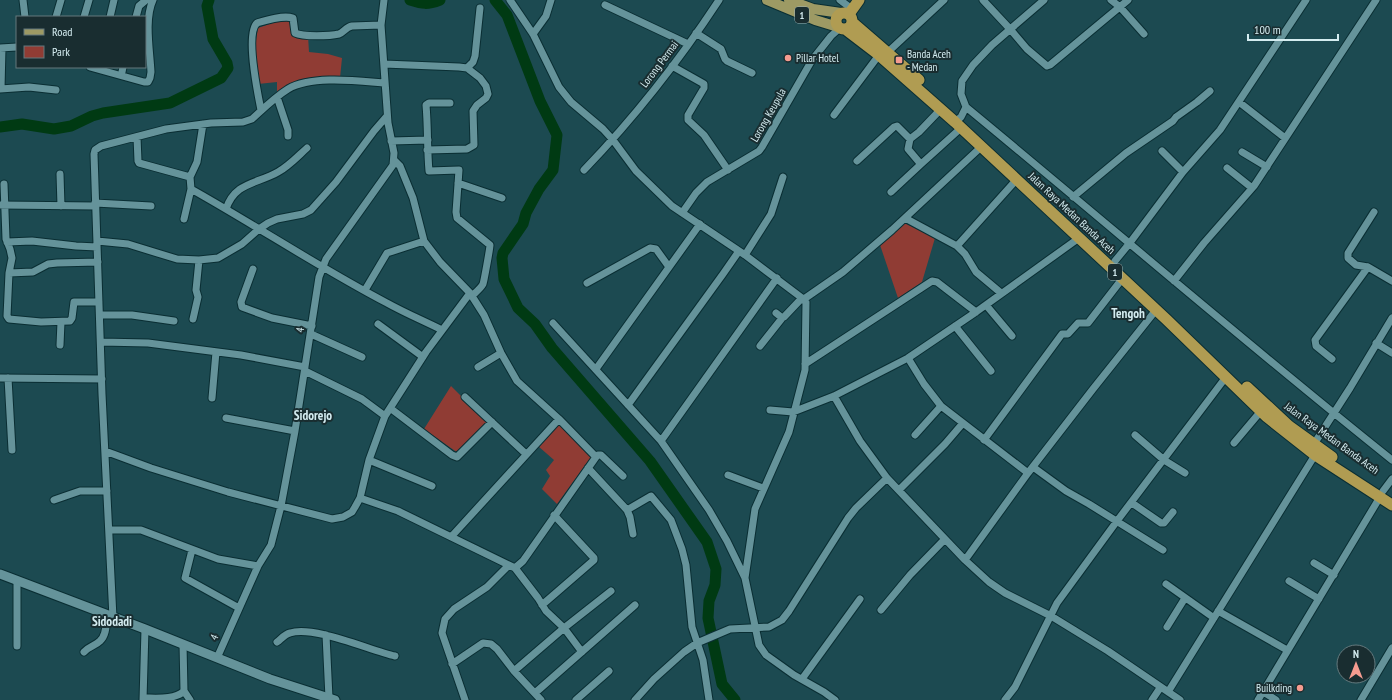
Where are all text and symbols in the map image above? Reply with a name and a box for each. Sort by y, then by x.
road number: 1 [795,7,809,23]
legend [16,16,146,68]
scale bar [1248,16,1338,42]
text: 100 m [1254,22,1281,37]
text: Road [52,24,72,39]
street label: Lorong Permai [637,38,681,90]
text: Park [52,44,70,59]
place label: Banda Aceh - Medan [907,47,951,74]
place label: Pillar Hotel [796,51,839,65]
marker: Pillar Hotel [783,53,793,63]
marker: Banda Aceh - Medan [894,55,904,65]
street label: Lorong Keupula [747,86,789,144]
street label: Jalan Raya Medan Banda Aceh [1025,169,1118,257]
road number: 1 [1108,264,1122,280]
district label: Tengoh [1111,305,1145,322]
street label: 4 [293,326,307,334]
street label: Jalan Raya Medan Banda Aceh [1281,398,1382,477]
district label: Sidorejo [294,407,332,424]
district label: Sidodadi [92,613,132,630]
street label: 4 [207,632,221,642]
north arrow [1336,644,1376,684]
text: N [1353,647,1359,661]
place label: Builkding [1256,681,1292,695]
marker: Builkding [1295,683,1305,693]

